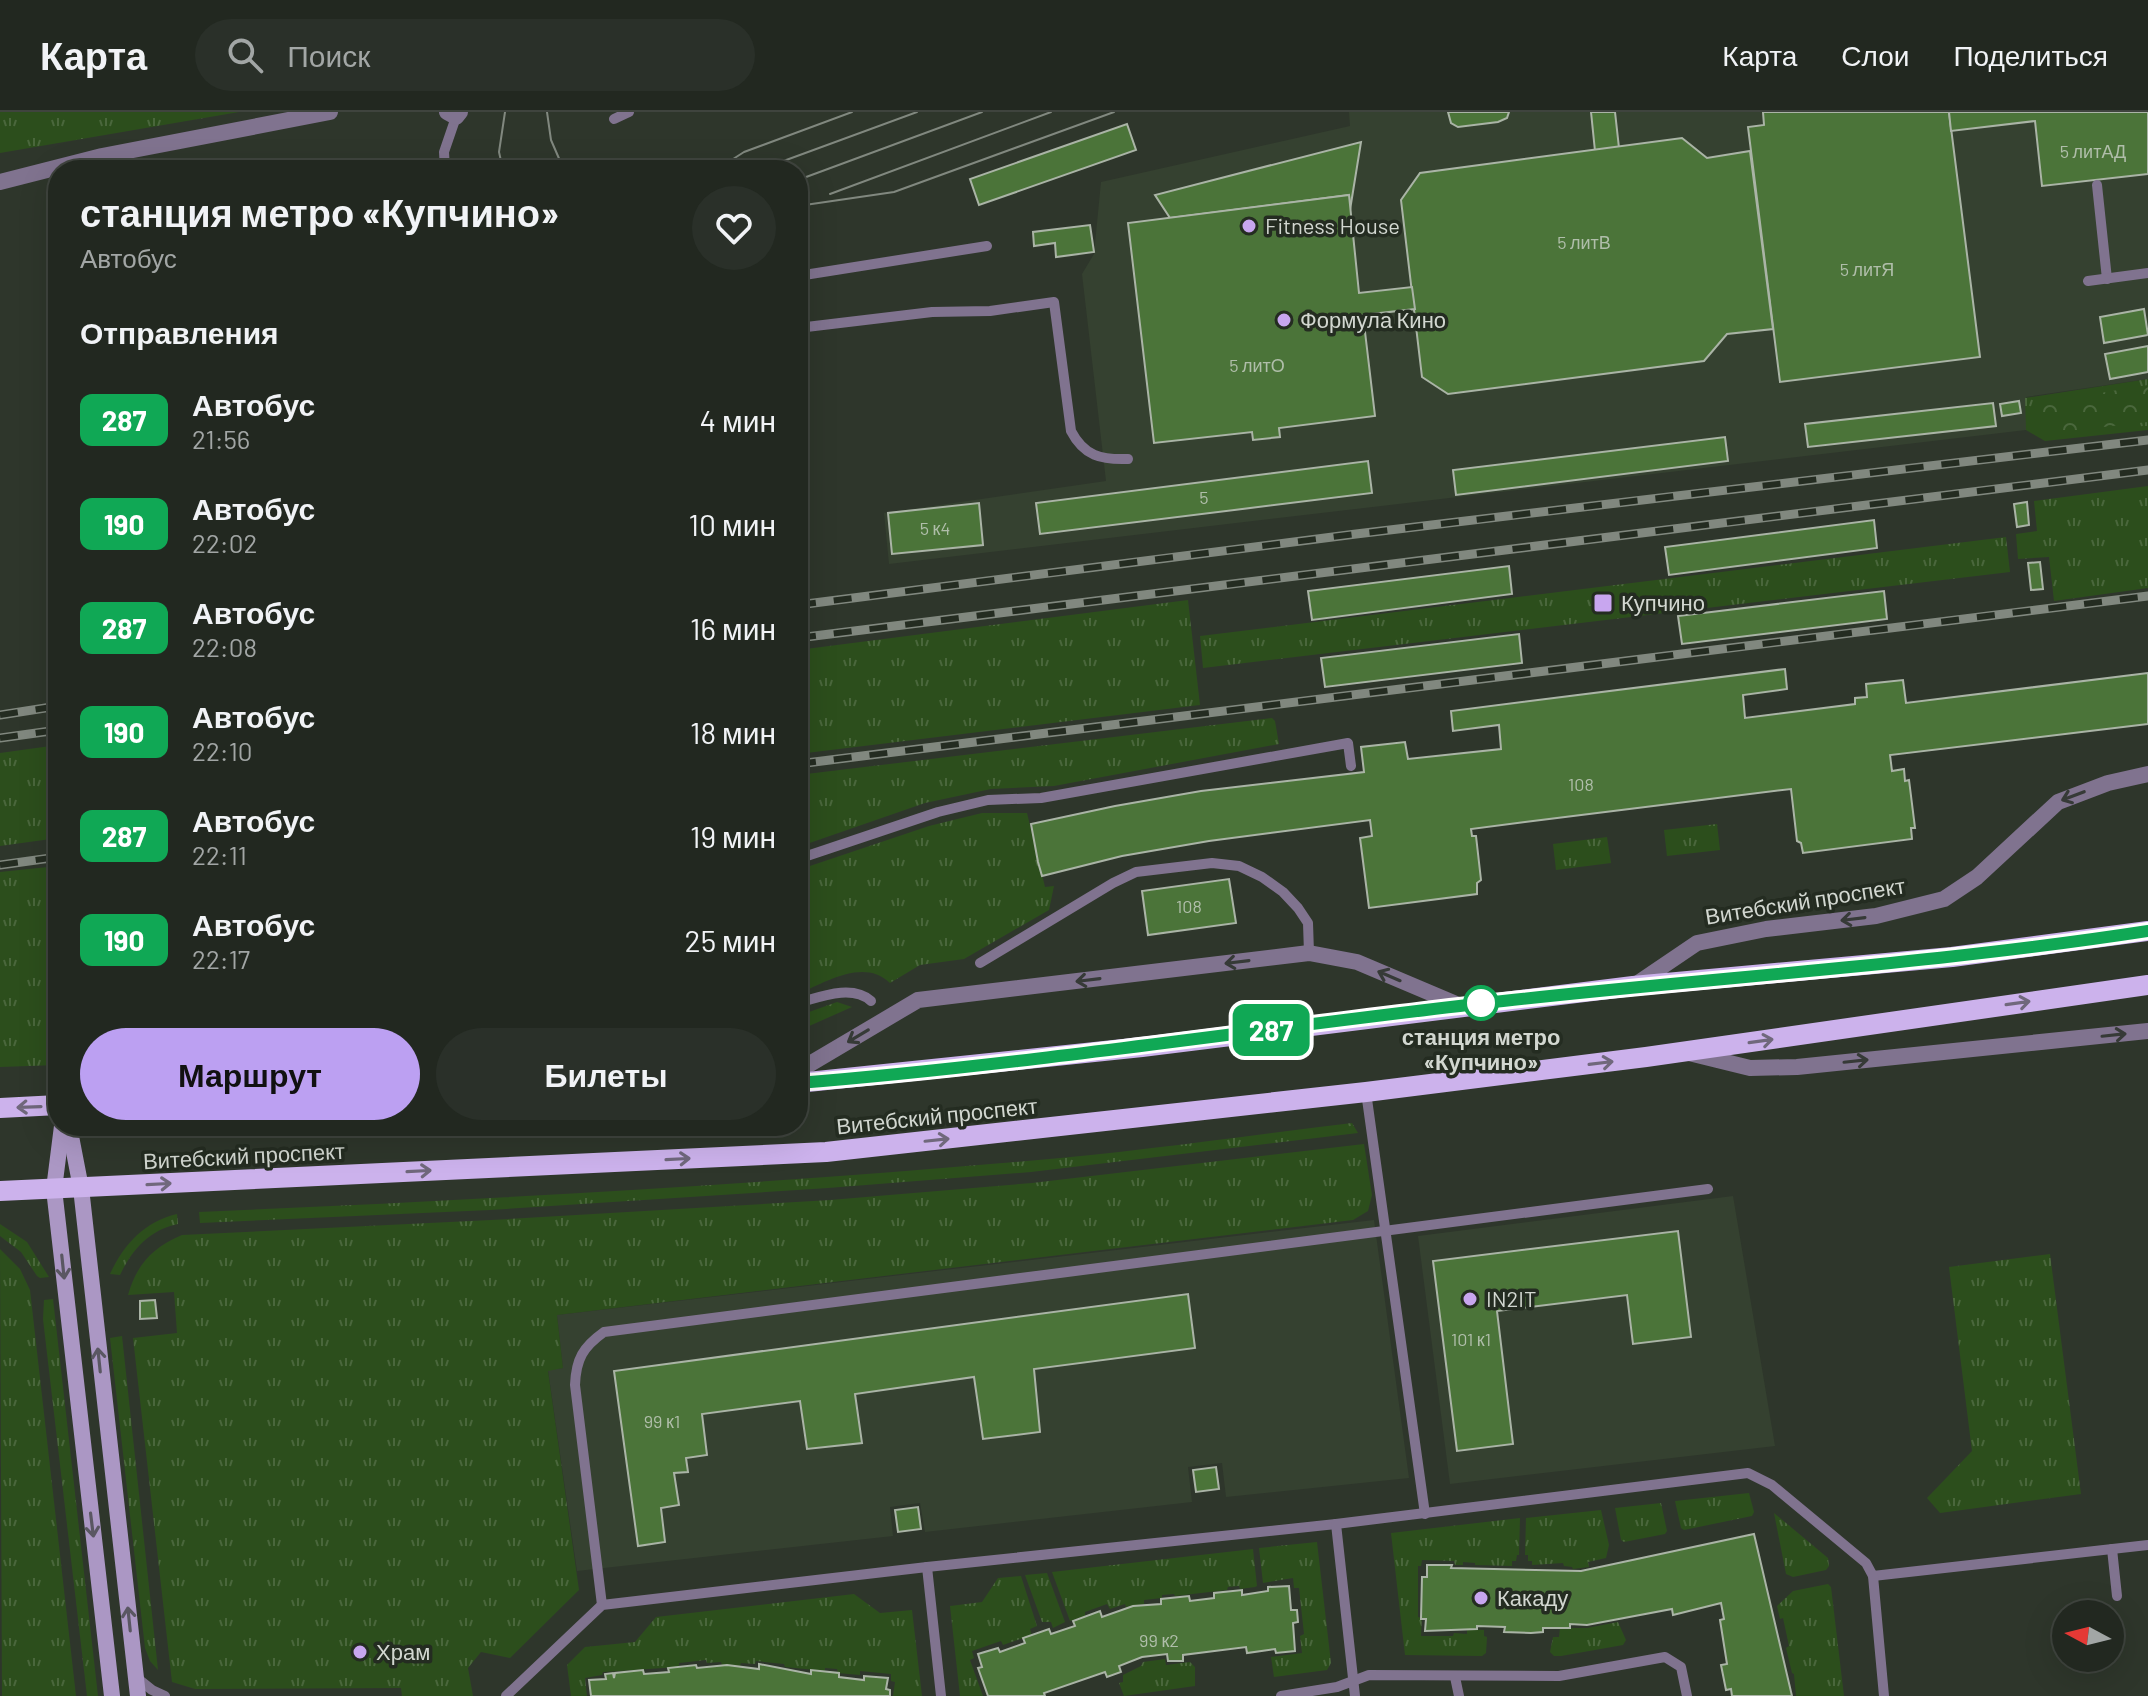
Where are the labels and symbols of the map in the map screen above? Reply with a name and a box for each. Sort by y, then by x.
house number: 5 литАД [2060,140,2126,162]
place label: Fitness House [1265,212,1400,238]
marker: Fitness House [1240,217,1258,235]
house number: 5 литВ [1557,231,1611,253]
house number: 5 литЯ [1840,258,1894,280]
place label: Формула Кино [1300,306,1446,333]
marker: Формула Кино [1275,311,1293,329]
house number: 5 литО [1229,354,1285,376]
house number: 5 [1199,486,1209,508]
house number: 5 к4 [920,517,950,539]
place label: Купчино [1621,589,1705,616]
marker: Купчино [1592,592,1614,614]
house number: 108 [1568,773,1594,795]
one-way arrow [2061,790,2086,804]
street label: Витебский проспект [1703,871,1907,930]
house number: 108 [1176,895,1202,917]
one-way arrow [1840,911,1867,926]
one-way arrow [1225,955,1250,970]
one-way arrow [1377,967,1402,982]
one-way arrow [1075,972,1102,987]
marker: станция метро «Купчино» [1464,986,1498,1020]
one-way arrow [2005,995,2030,1010]
line badge: 287 [1225,1004,1317,1056]
place label: станция метро «Купчино» [1402,1023,1560,1075]
one-way arrow [2101,1027,2127,1042]
one-way arrow [847,1028,870,1044]
one-way arrow [1747,1033,1773,1048]
one-way arrow [1842,1054,1869,1069]
one-way arrow [1587,1055,1614,1070]
street label: Витебский проспект [835,1092,1039,1139]
one-way arrow [16,1099,43,1114]
one-way arrow [923,1132,950,1147]
street label: Витебский проспект [142,1137,346,1174]
one-way arrow [664,1151,691,1166]
one-way arrow [405,1164,432,1179]
one-way arrow [145,1176,172,1191]
one-way arrow [55,1253,70,1280]
place label: IN2IT [1486,1285,1537,1311]
marker: IN2IT [1461,1290,1479,1308]
house number: 101 к1 [1451,1328,1491,1350]
one-way arrow [92,1347,107,1374]
house number: 99 к1 [644,1410,680,1432]
one-way arrow [85,1512,100,1537]
place label: Какаду [1497,1584,1568,1611]
marker: Какаду [1472,1589,1490,1607]
north arrow [2052,1600,2124,1672]
one-way arrow [121,1606,136,1632]
house number: 99 к2 [1139,1629,1179,1651]
place label: Храм [376,1638,430,1665]
marker: Храм [351,1643,369,1661]

